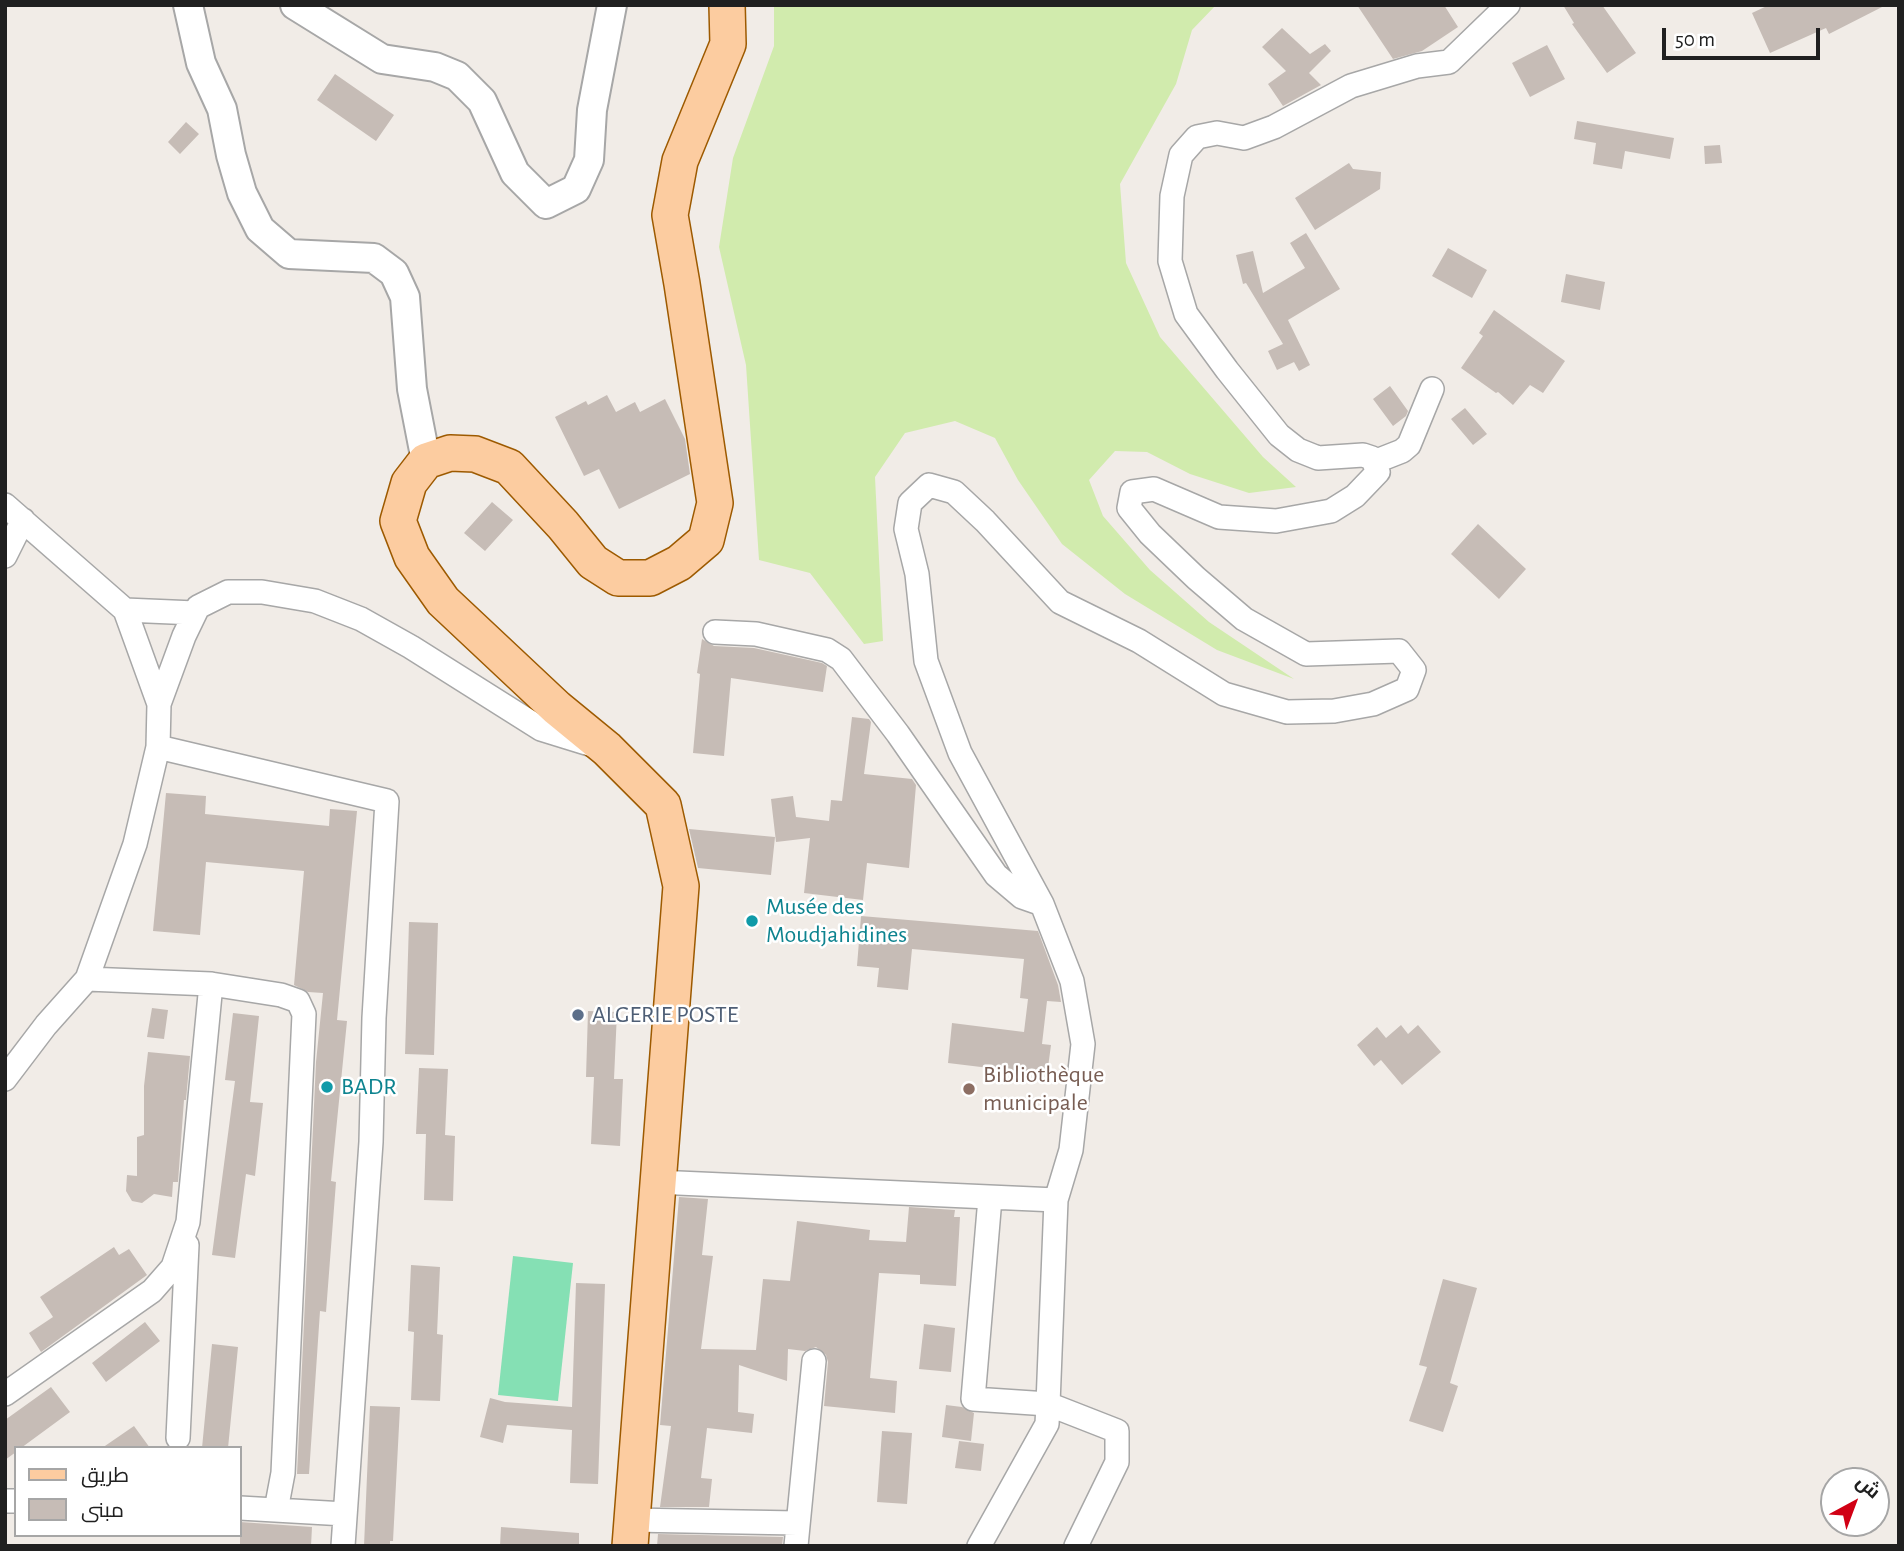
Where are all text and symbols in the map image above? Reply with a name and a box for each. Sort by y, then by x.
scale bar [1666,14,1824,58]
text: 50 m [1675,29,1715,50]
place label: Musée des Moudjahidines [766,893,907,949]
marker: Musée des Moudjahidines [744,913,760,929]
place label: ALGERIE POSTE [592,1001,738,1029]
marker: ALGERIE POSTE [570,1007,586,1023]
place label: Bibliothèque municipale [983,1061,1104,1117]
place label: BADR [341,1073,397,1101]
marker: BADR [319,1079,335,1095]
marker: Bibliothèque municipale [961,1081,977,1097]
legend [14,1446,242,1537]
text: طريق [81,1465,129,1486]
north arrow [1820,1467,1890,1537]
text: ش [1852,1472,1883,1502]
text: مبنى [81,1500,124,1521]

